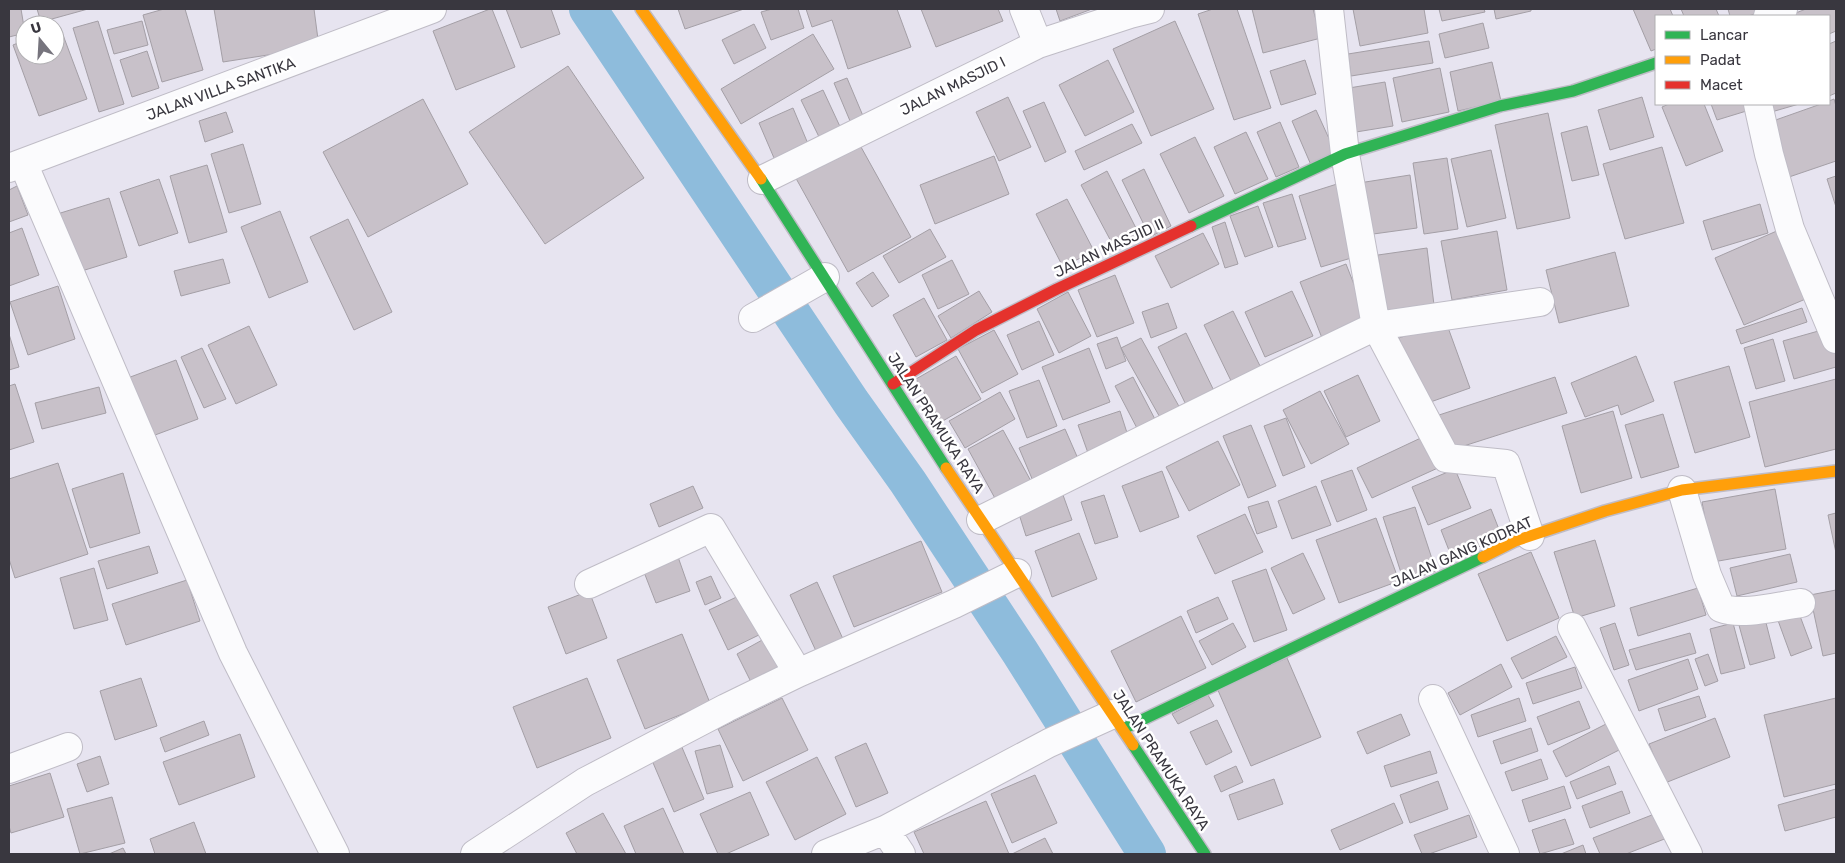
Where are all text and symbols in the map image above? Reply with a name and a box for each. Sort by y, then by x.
north arrow [15,15,65,65]
legend [1655,15,1830,105]
text: U [29,18,44,38]
text: Lancar [1700,26,1748,44]
text: Padat [1700,51,1741,69]
street label: JALAN MASJID I [897,53,1009,119]
street label: JALAN VILLA SANTIKA [144,54,298,124]
text: Macet [1700,76,1743,94]
street label: JALAN MASJID II [1051,215,1167,281]
street label: JALAN PRAMUKA RAYA [884,349,988,497]
street label: JALAN GANG KODRAT [1389,513,1536,591]
street label: JALAN PRAMUKA RAYA [1109,686,1213,834]

